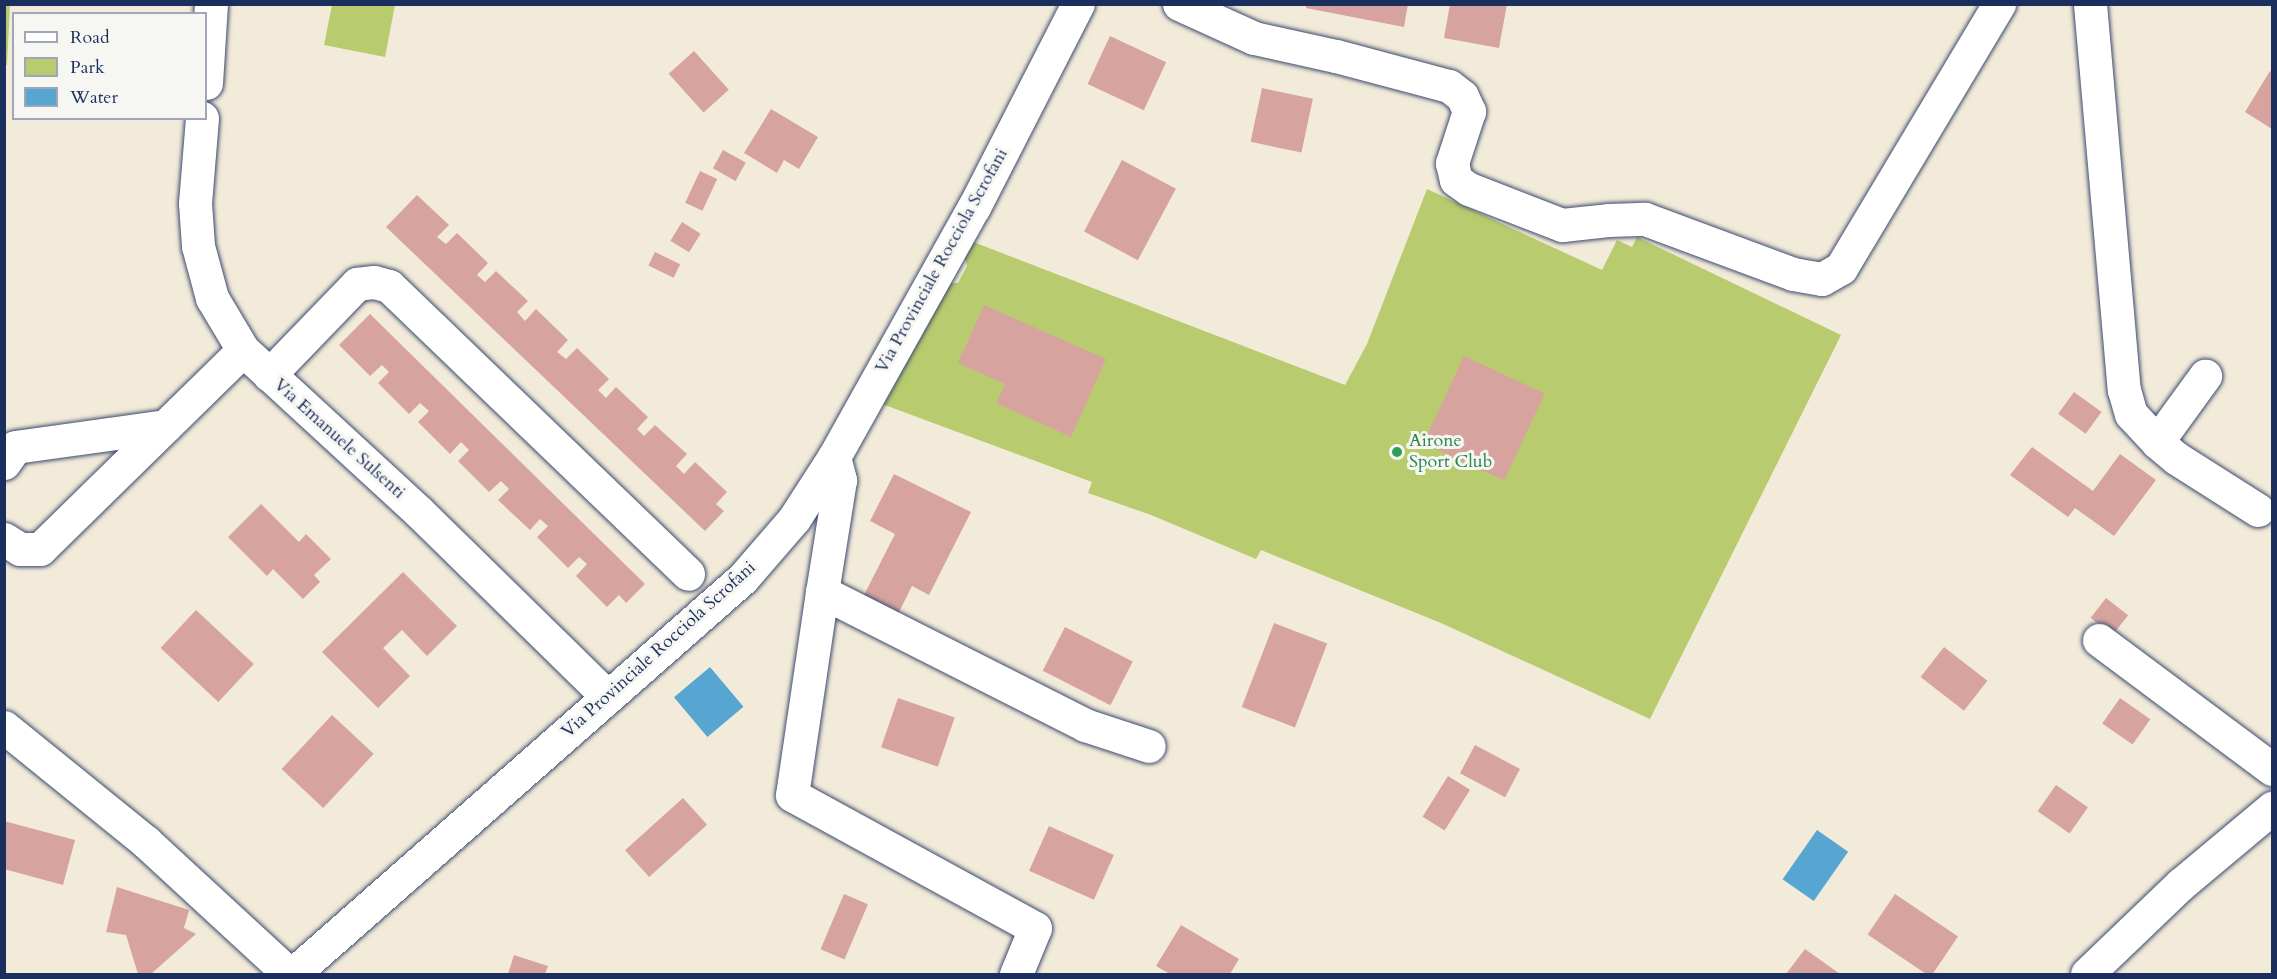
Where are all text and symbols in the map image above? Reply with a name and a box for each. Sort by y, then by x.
legend [12,12,207,120]
text: Road [70,25,110,50]
text: Park [70,55,105,80]
text: Water [70,85,118,110]
street label: Via Provinciale Rocciola Scrofani [871,145,1013,377]
street label: Via Emanuele Sulsenti [269,374,409,504]
place label: Airone Sport Club [1409,431,1492,474]
marker: Airone Sport Club [1390,445,1404,459]
street label: Via Provinciale Rocciola Scrofani [558,557,760,743]

